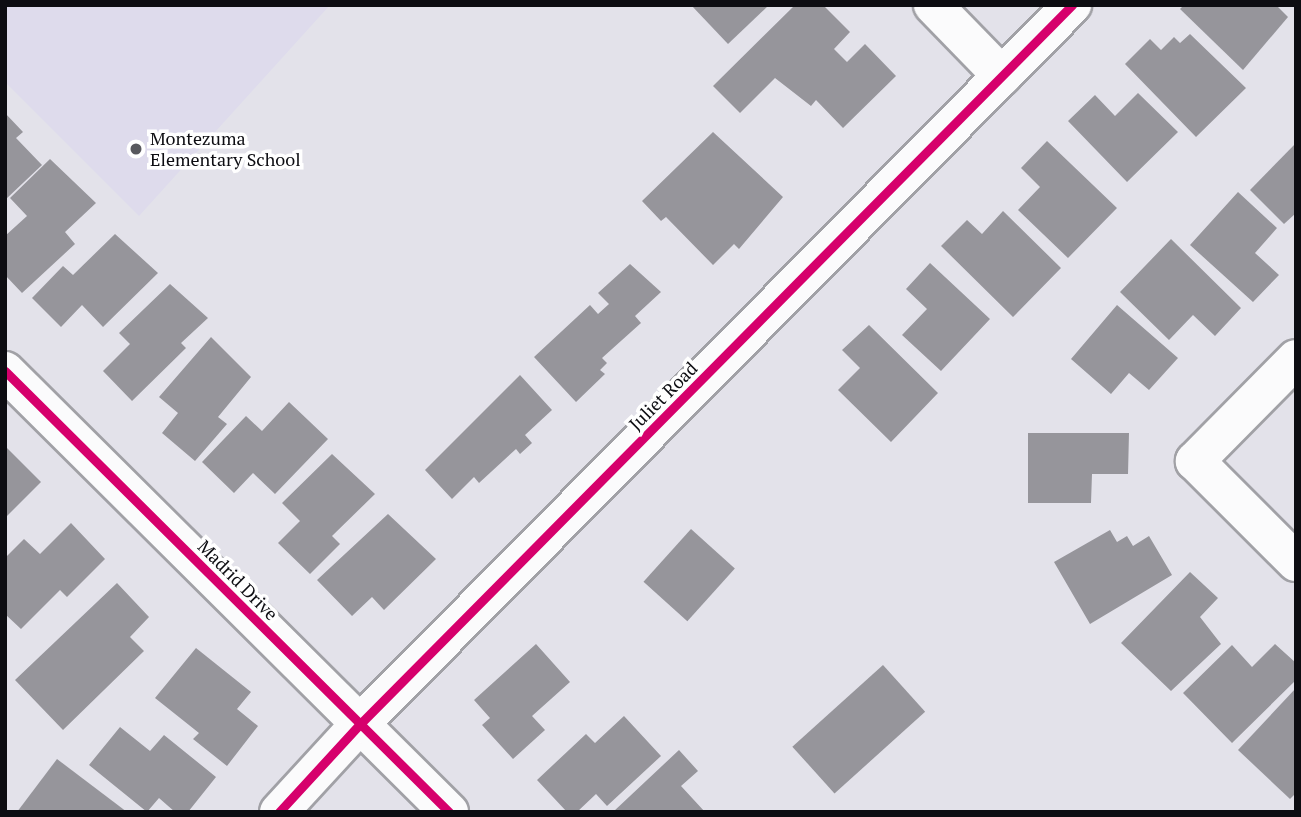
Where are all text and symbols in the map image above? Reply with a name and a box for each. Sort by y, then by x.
place label: Montezuma Elementary School [150,128,301,170]
marker: Montezuma Elementary School [128,141,144,157]
street label: Juliet Road [624,357,702,435]
street label: Madrid Drive [193,535,283,625]

